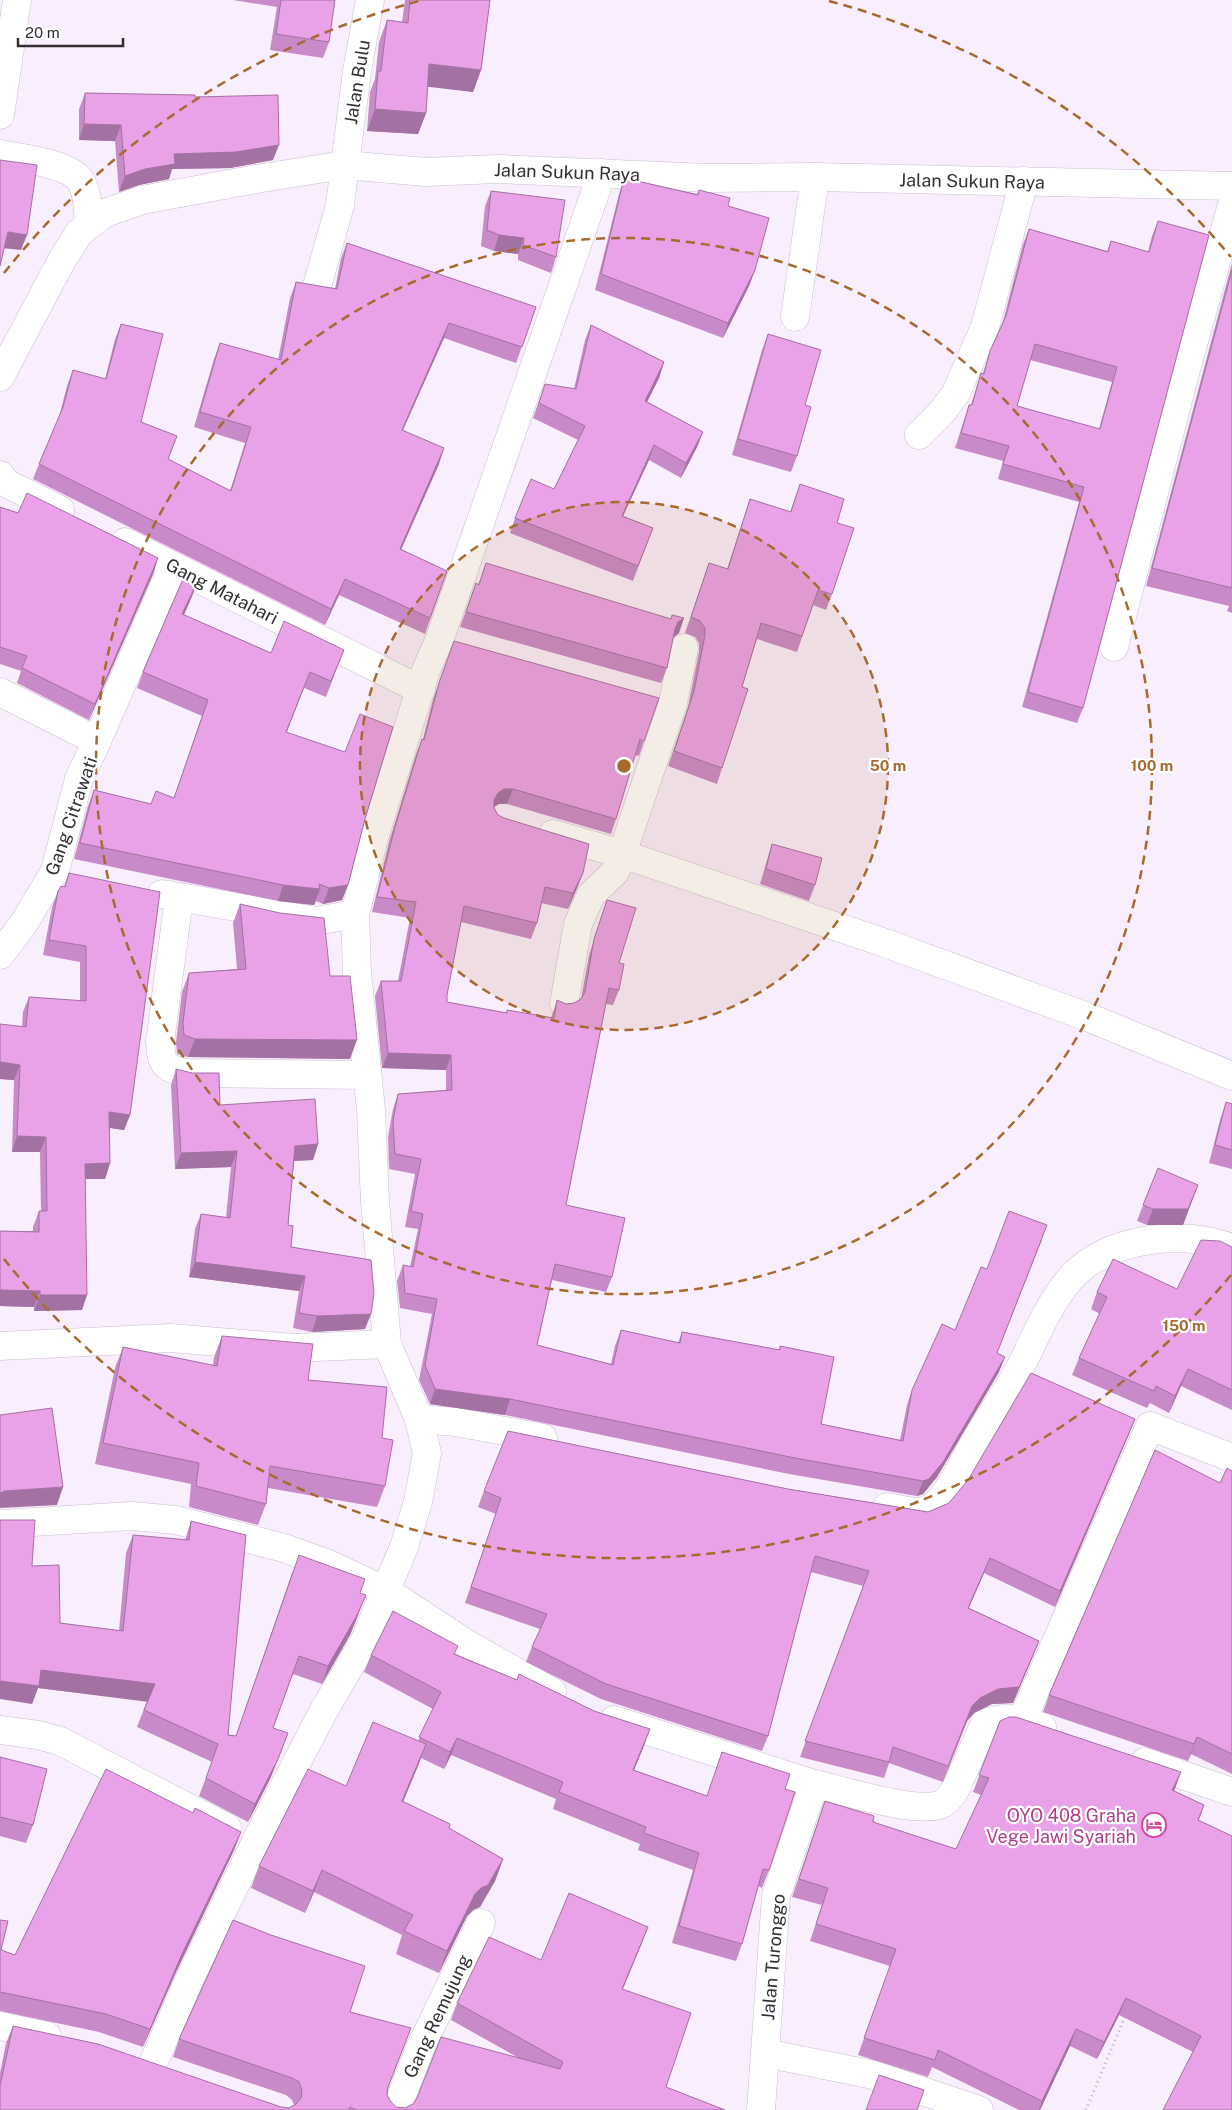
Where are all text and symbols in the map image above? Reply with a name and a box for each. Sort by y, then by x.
scale bar [18,15,122,47]
text: 20 m [25,24,60,41]
street label: Jalan Bulu [340,38,374,126]
street label: Jalan Sukun Raya [494,159,640,185]
street label: Jalan Sukun Raya [899,169,1045,193]
street label: Gang Matahari [162,554,282,628]
street label: Gang Citrawati [41,754,101,878]
centre of rings [615,757,633,775]
text: 50 m [870,757,906,774]
text: 100 m [1131,757,1173,774]
text: 150 m [1162,1317,1206,1334]
place label: OYO 408 Graha Vege Jawi Syariah [986,1805,1136,1847]
hotel icon: OYO 408 Graha Vege Jawi Syariah [1141,1812,1167,1838]
street label: Jalan Turonggo [757,1893,789,2021]
street label: Gang Remujung [399,1951,475,2081]

